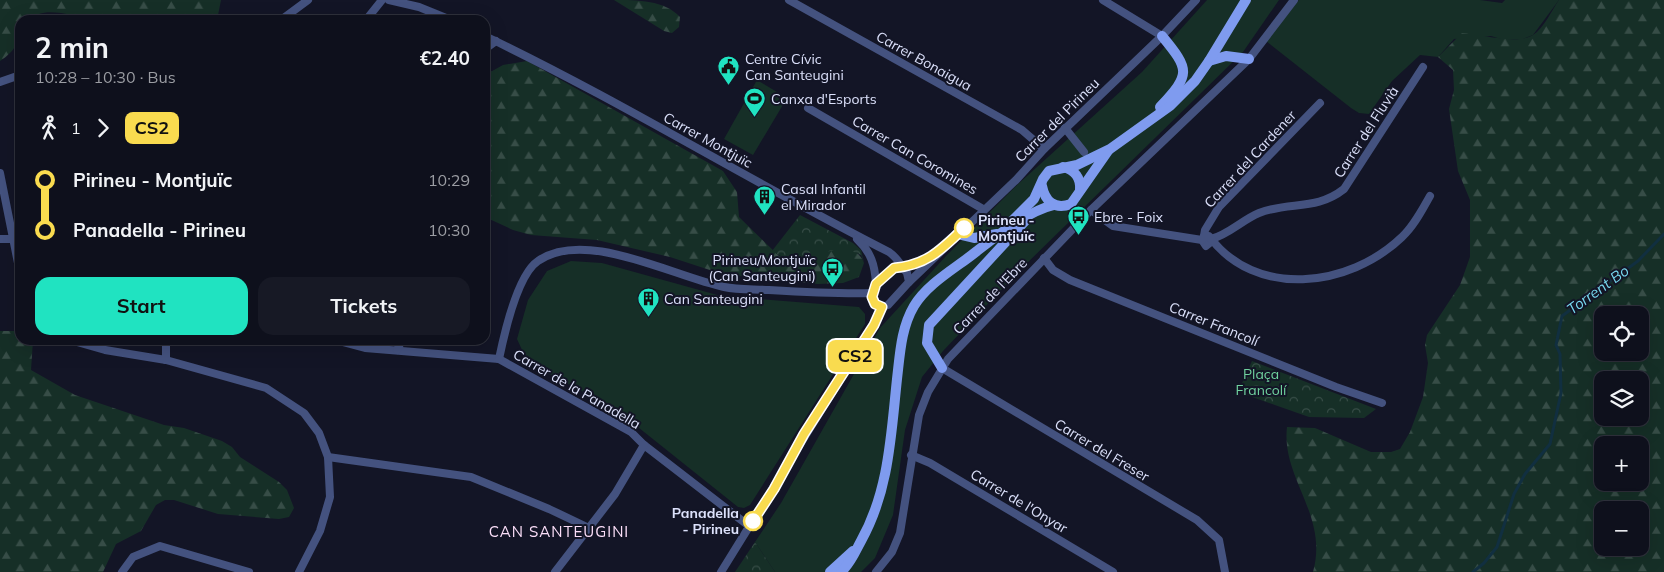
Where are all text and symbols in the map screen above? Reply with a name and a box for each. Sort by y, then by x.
street label: Carrer Bonaigua [873,27,975,95]
text: 2 min [35,30,109,65]
text: €2.40 [420,46,470,70]
place label: Centre Cívic Can Santeugini [745,50,844,84]
public building icon: Centre Cívic Can Santeugini [717,55,741,86]
text: 10:28 – 10:30 · Bus [35,67,176,87]
street label: Carrer del Pirineu [1011,74,1103,166]
street label: Carrer del Fluvià [1330,83,1402,181]
sports icon: Canxa d'Esports [743,87,767,118]
place label: Canxa d'Esports [771,90,877,108]
street label: Carrer del Cardener [1200,106,1300,212]
street label: Carrer Montjuïc [660,108,756,172]
street label: Carrer Can Coromines [849,112,981,198]
icon: walk [35,114,63,142]
icon: forward [89,114,117,142]
text: CS2 [135,116,169,139]
text: 1 [71,118,81,138]
text: Pirineu - Montjuïc [73,168,232,192]
text: 10:29 [428,170,470,190]
place label: Casal Infantil el Mirador [781,180,866,214]
building icon: Casal Infantil el Mirador [753,185,777,216]
bus stop icon: Ebre - Foix [1066,205,1090,236]
place label: Ebre - Foix [1094,208,1163,226]
place label: Pirineu - Montjuïc [978,211,1035,245]
text: Panadella - Pirineu [73,218,246,242]
marker: Pirineu - Montjuïc [954,218,974,238]
text: 10:30 [428,220,470,240]
place label: Pirineu/Montjuïc (Can Santeugini) [708,251,816,285]
street label: Carrer de l'Ebre [949,254,1031,338]
bus stop icon: Pirineu/Montjuïc (Can Santeugini) [820,256,844,287]
water label: Torrent Bo [1563,260,1633,318]
button: Start [35,277,248,335]
button: Tickets [258,277,470,335]
building icon: Can Santeugini [636,287,660,318]
place label: Can Santeugini [664,290,763,308]
street label: Carrer Francolí [1167,298,1262,350]
map controls [1594,306,1649,556]
button: locate [1594,306,1649,361]
line badge: CS2 [826,340,884,372]
text: CS2 [838,344,872,367]
street label: Carrer de la Panadella [510,345,644,433]
park label: Plaça Francolí [1236,365,1287,399]
button: layers [1594,371,1649,426]
street label: Carrer del Freser [1051,415,1153,486]
button: + [1594,436,1649,491]
street label: Carrer de l'Onyar [967,465,1072,538]
button: − [1594,501,1649,556]
place label: Panadella - Pirineu [672,504,739,538]
marker: Panadella - Pirineu [743,511,763,531]
district label: CAN SANTEUGINI [489,522,629,541]

